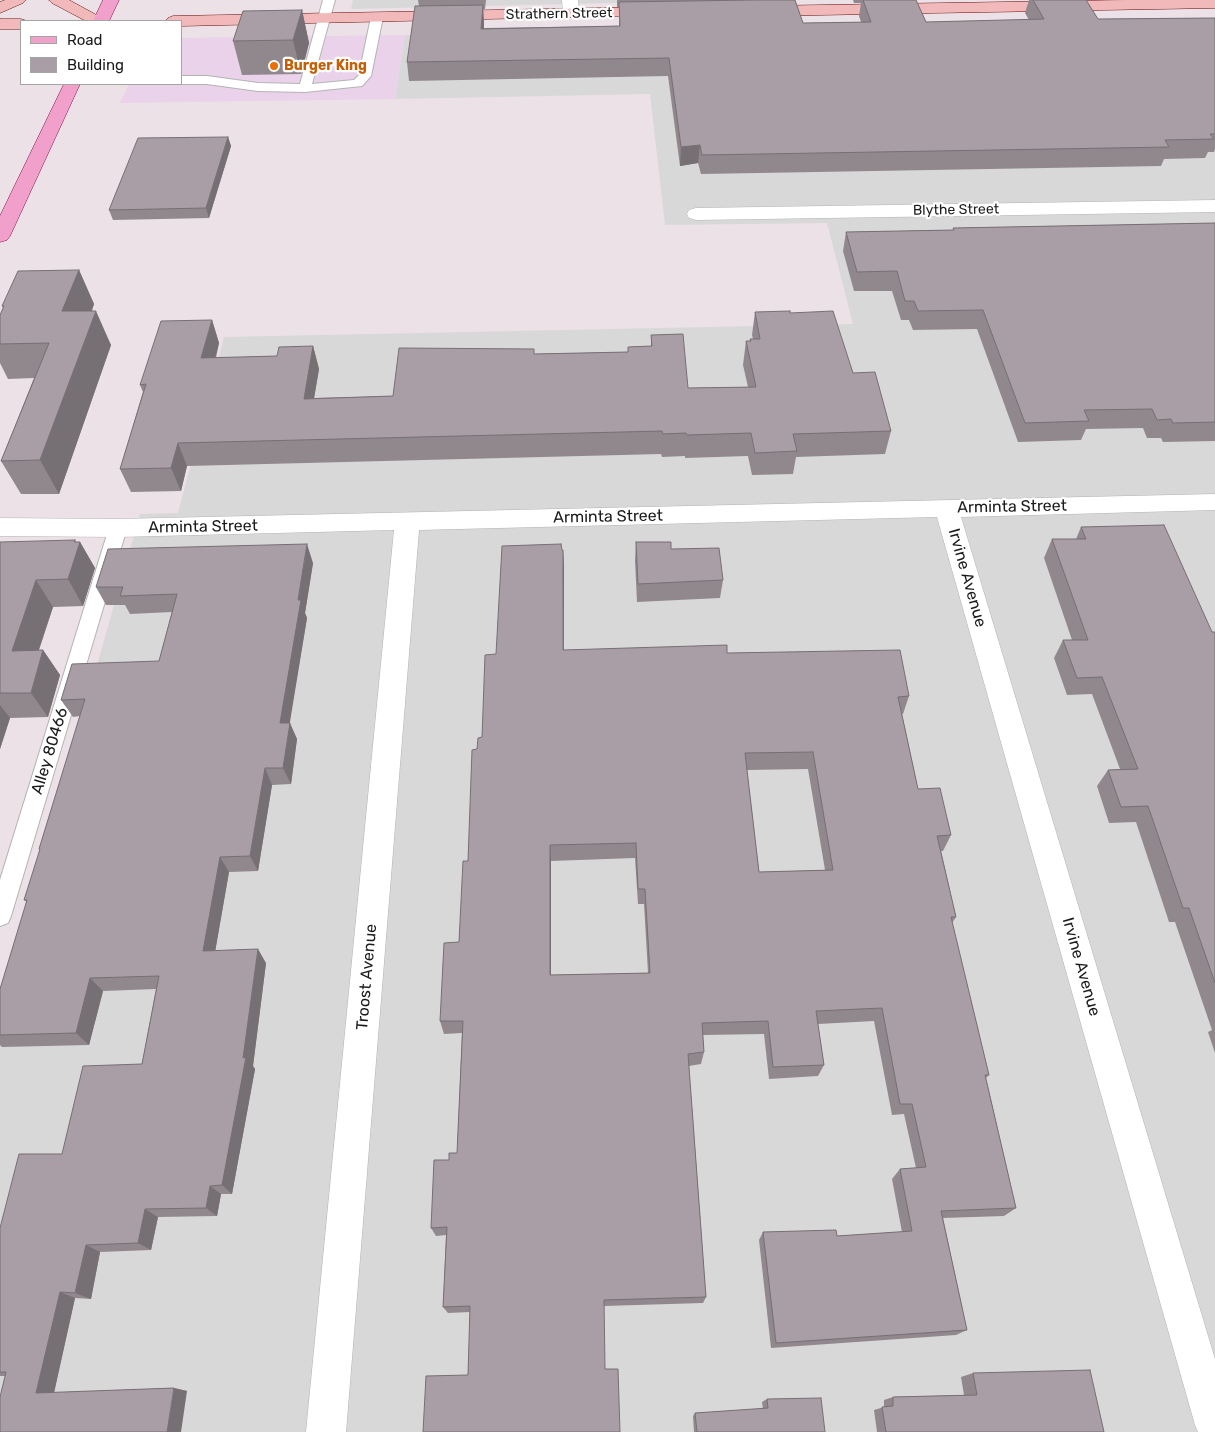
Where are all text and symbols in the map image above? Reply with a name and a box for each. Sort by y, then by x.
street label: Strathern Street [506,5,612,23]
legend [20,20,182,85]
text: Road [67,31,103,49]
text: Building [67,56,124,74]
place label: Burger King [284,58,367,74]
marker: Burger King [268,60,280,72]
street label: Blythe Street [913,201,999,219]
street label: Arminta Street [957,496,1067,518]
street label: Arminta Street [553,506,663,528]
street label: Arminta Street [148,516,258,538]
street label: Irvine Avenue [944,526,990,630]
street label: Alley 80466 [28,705,72,797]
street label: Irvine Avenue [1058,915,1104,1019]
street label: Troost Avenue [353,923,381,1031]

